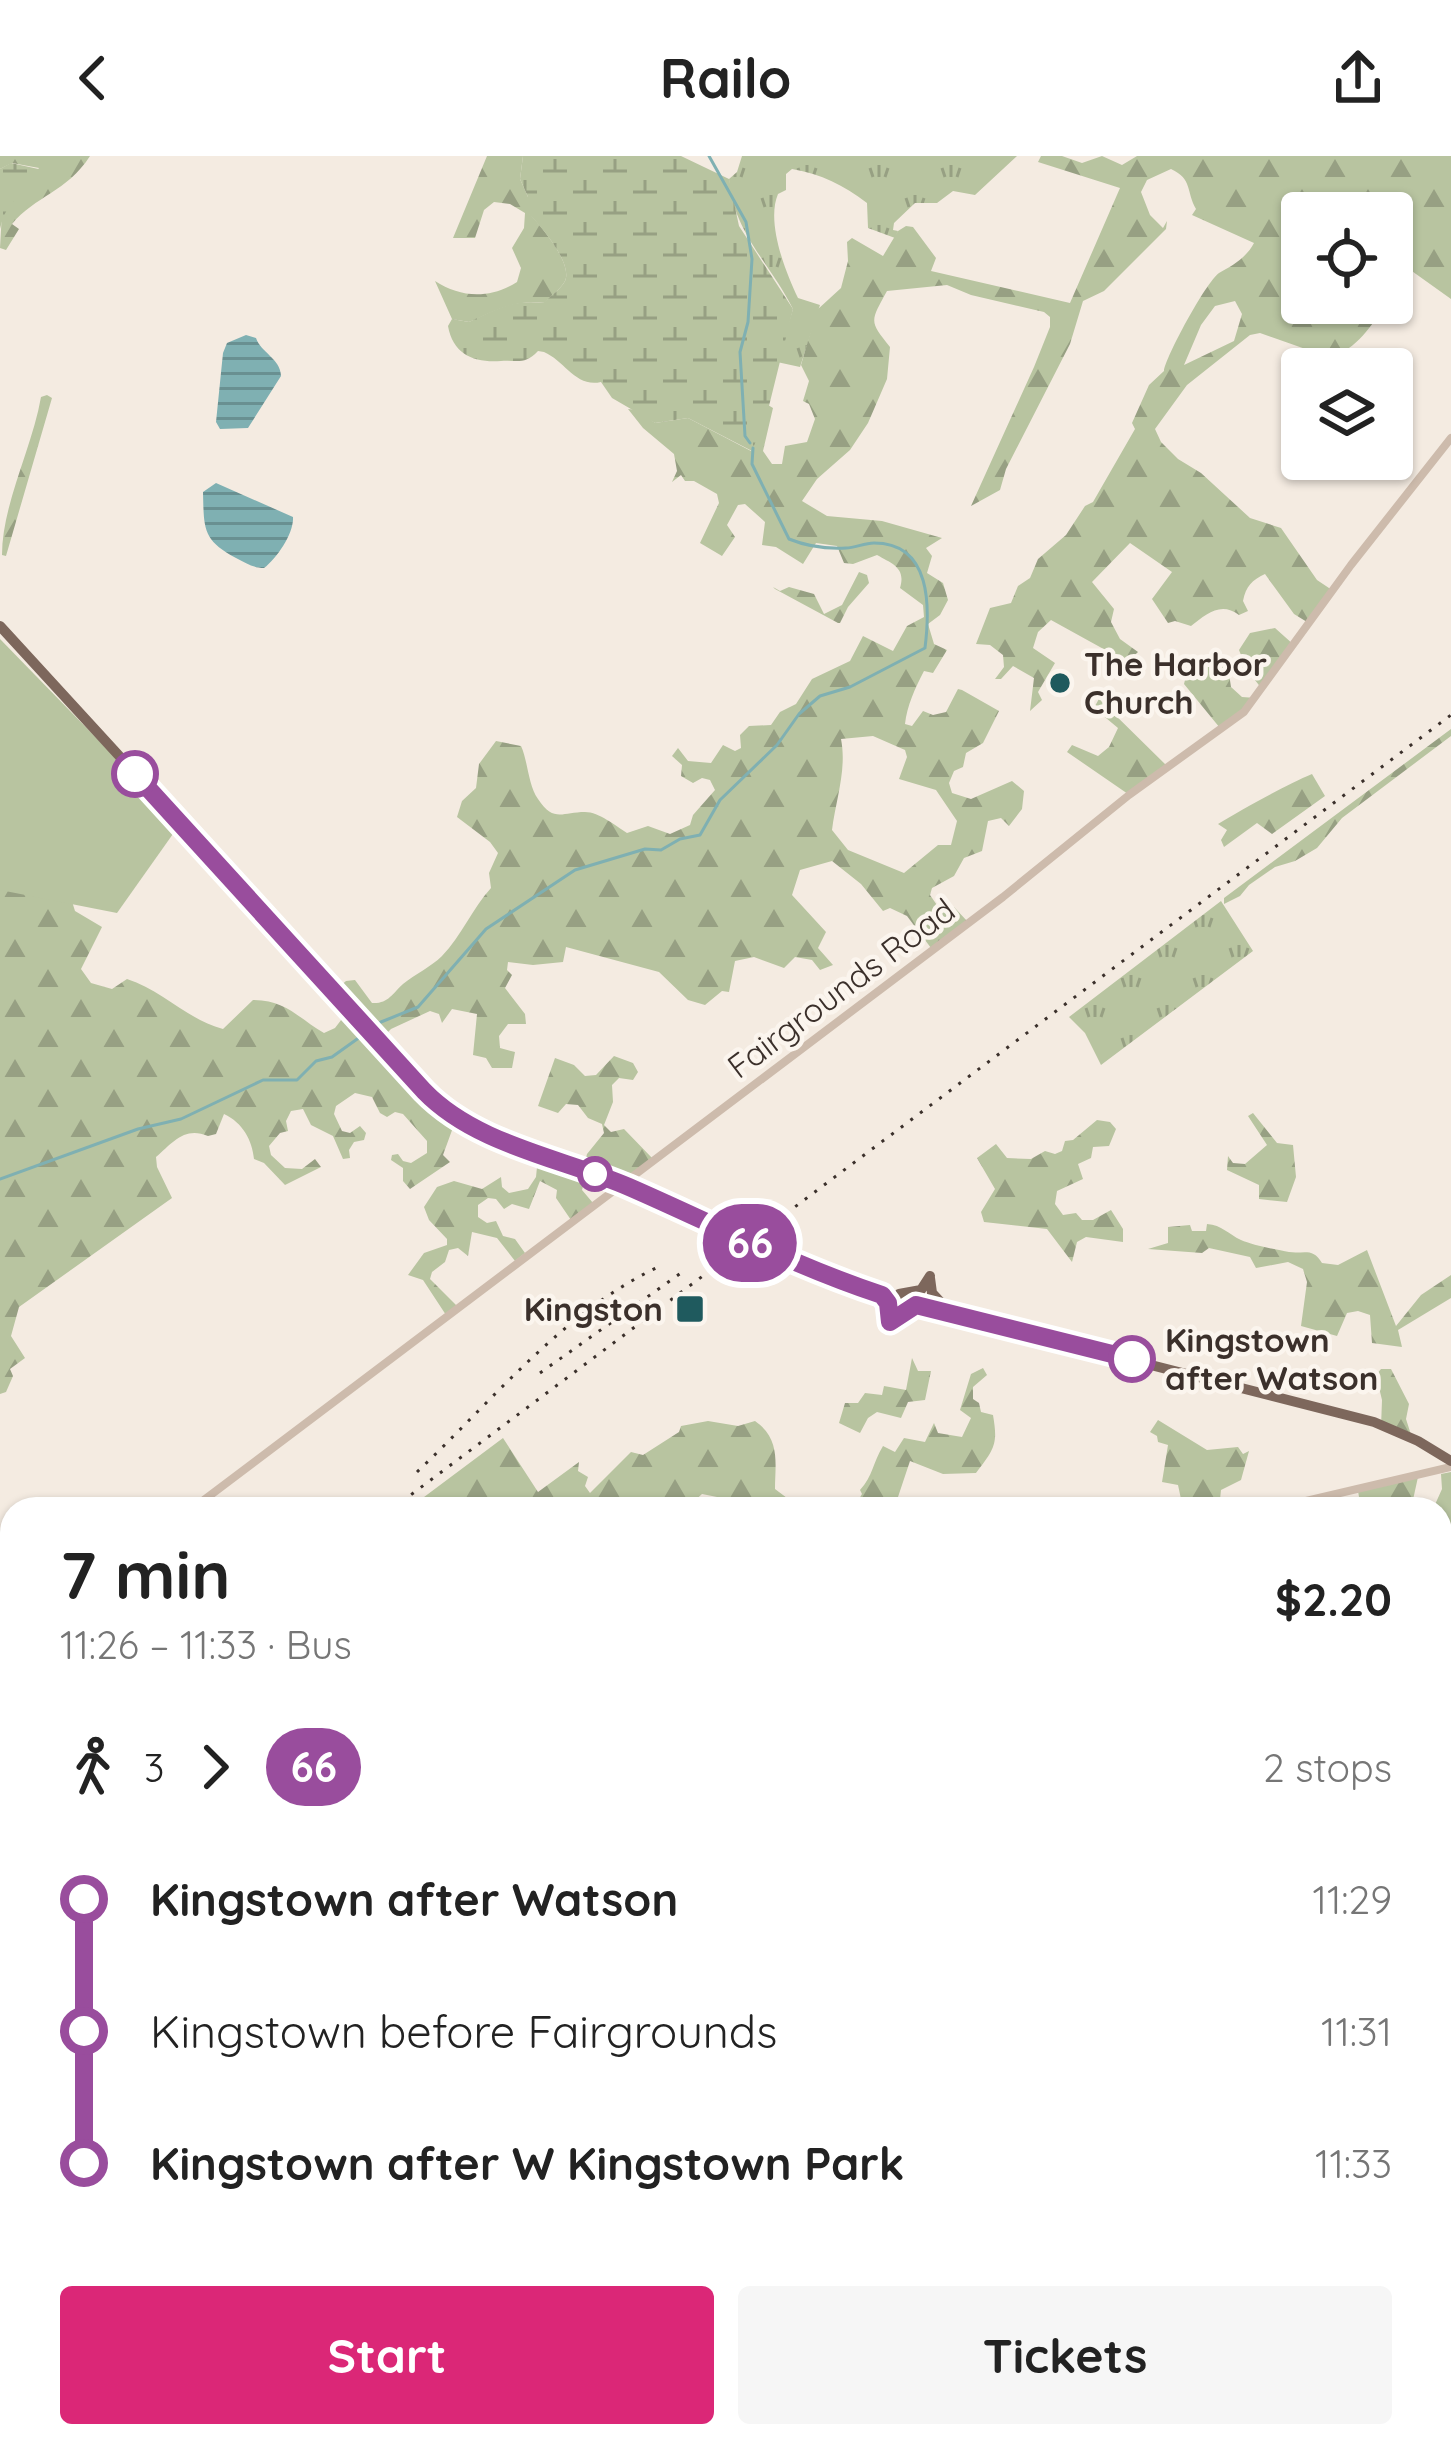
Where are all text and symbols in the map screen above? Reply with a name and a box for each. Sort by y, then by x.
text: Railo [660,44,791,112]
icon: back [60,45,126,111]
icon: share [1325,45,1391,111]
map controls [1281,192,1413,480]
button: locate [1281,192,1413,324]
button: layers [1281,348,1413,480]
place label: The Harbor Church [1084,643,1267,722]
marker: The Harbor Church [1047,670,1073,696]
unlabelled marker [113,752,157,796]
street label: Fairgrounds Road [719,889,962,1086]
unlabelled marker [579,1158,611,1190]
line badge: 66 [696,1204,804,1282]
text: 66 [727,1216,773,1269]
place label: Kingston [524,1288,663,1329]
marker: Kingston [674,1293,706,1325]
place label: Kingstown after Watson [1165,1319,1378,1398]
marker: Kingstown after Watson [1110,1337,1154,1381]
text: 7 min [60,1533,230,1616]
text: $2.20 [1275,1571,1392,1627]
text: 11:26 – 11:33 · Bus [60,1620,352,1669]
icon: walk [60,1734,126,1800]
icon: forward [182,1734,248,1800]
text: 66 [290,1740,337,1793]
text: 3 [144,1743,164,1792]
text: 2 stops [1263,1743,1392,1792]
text: Kingstown after Watson [150,1871,678,1927]
text: 11:29 [1312,1875,1392,1924]
text: Kingstown before Fairgrounds [150,2003,777,2059]
text: 11:31 [1321,2007,1392,2056]
text: Kingstown after W Kingstown Park [150,2135,904,2191]
text: 11:33 [1315,2139,1392,2188]
button: Start [60,2286,714,2424]
button: Tickets [738,2286,1392,2424]

